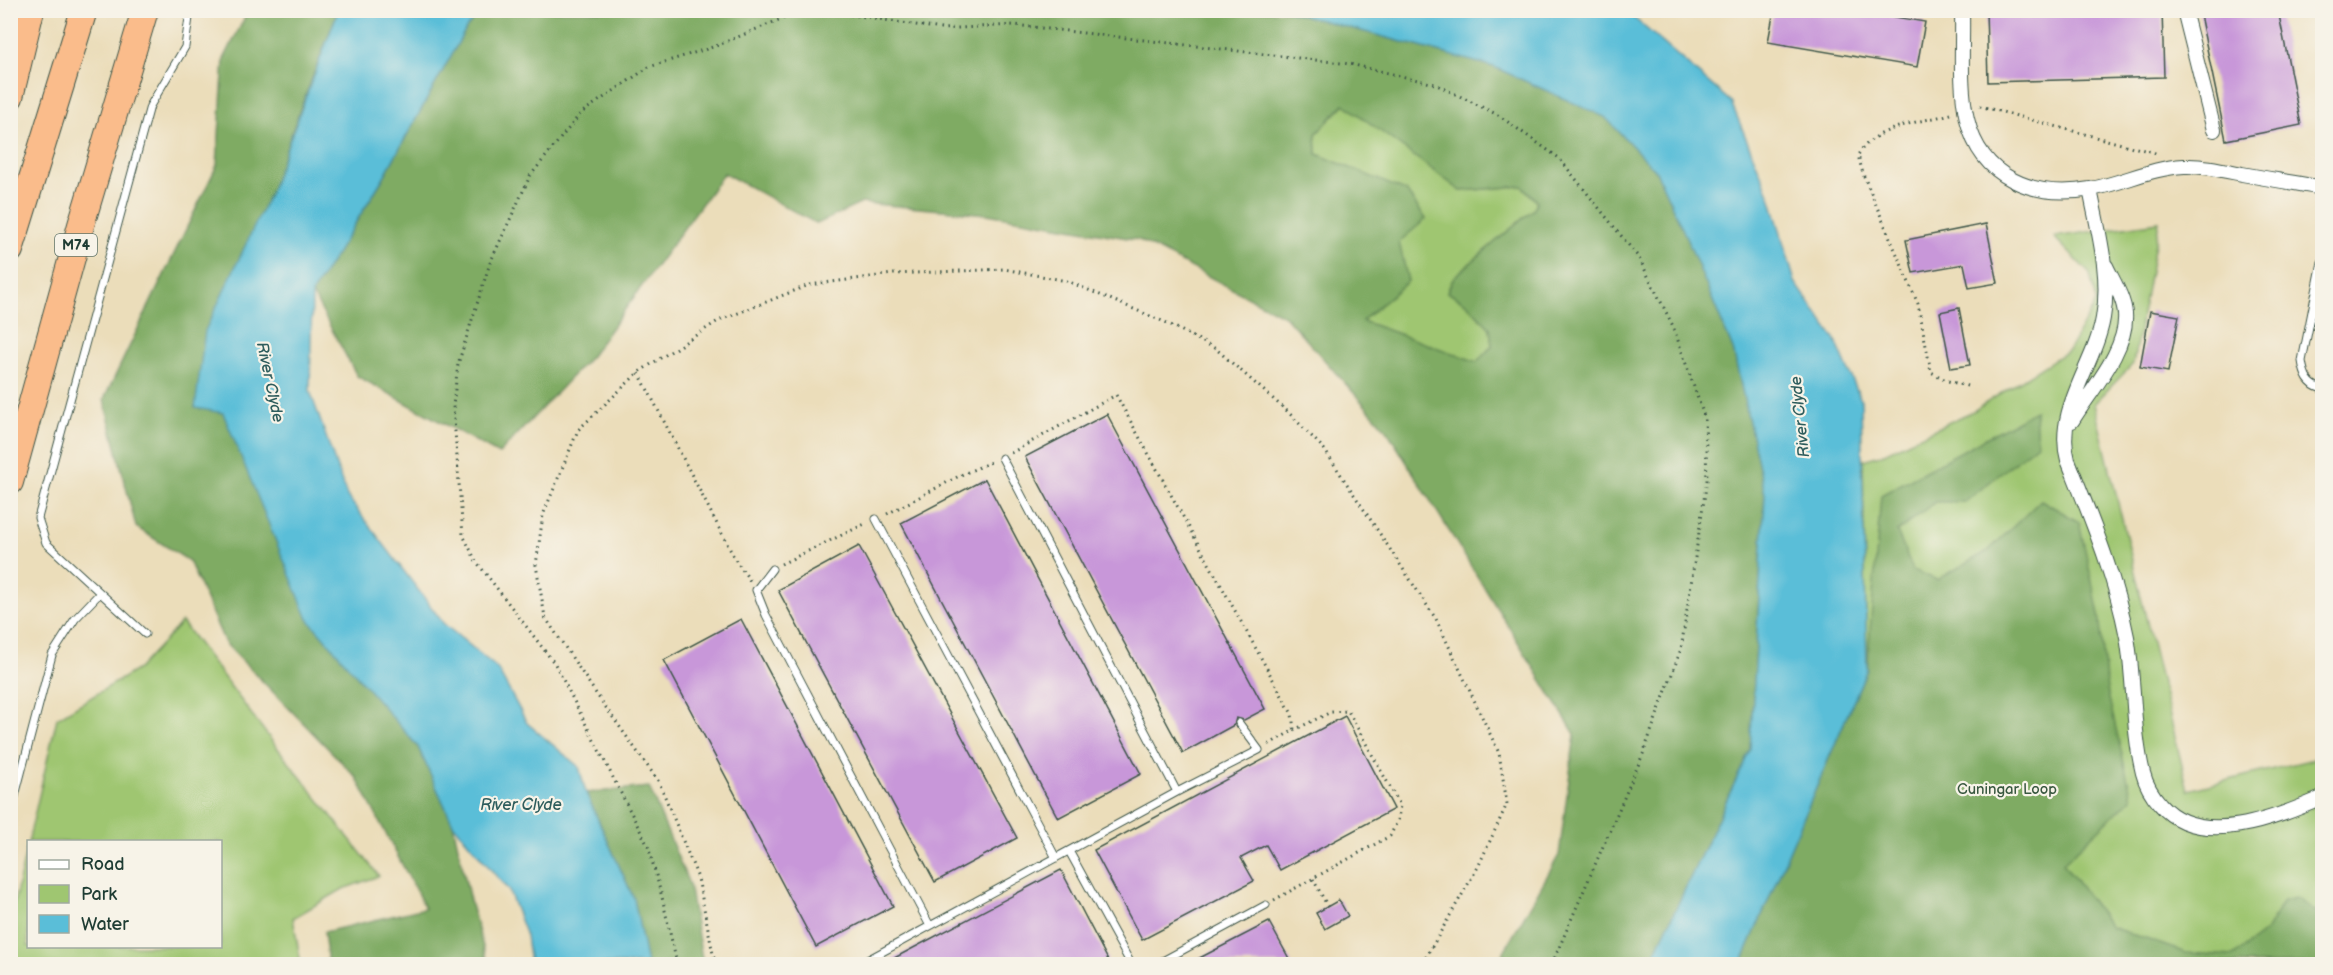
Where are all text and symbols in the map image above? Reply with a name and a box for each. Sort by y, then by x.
road number: M74 [55,234,97,256]
water label: River Clyde [252,340,287,424]
water label: River Clyde [1787,375,1814,458]
park label: Cuningar Loop [1957,780,2057,799]
water label: River Clyde [480,796,562,815]
legend [27,840,222,948]
text: Road [81,854,125,875]
text: Park [81,884,117,905]
text: Water [81,914,129,935]

